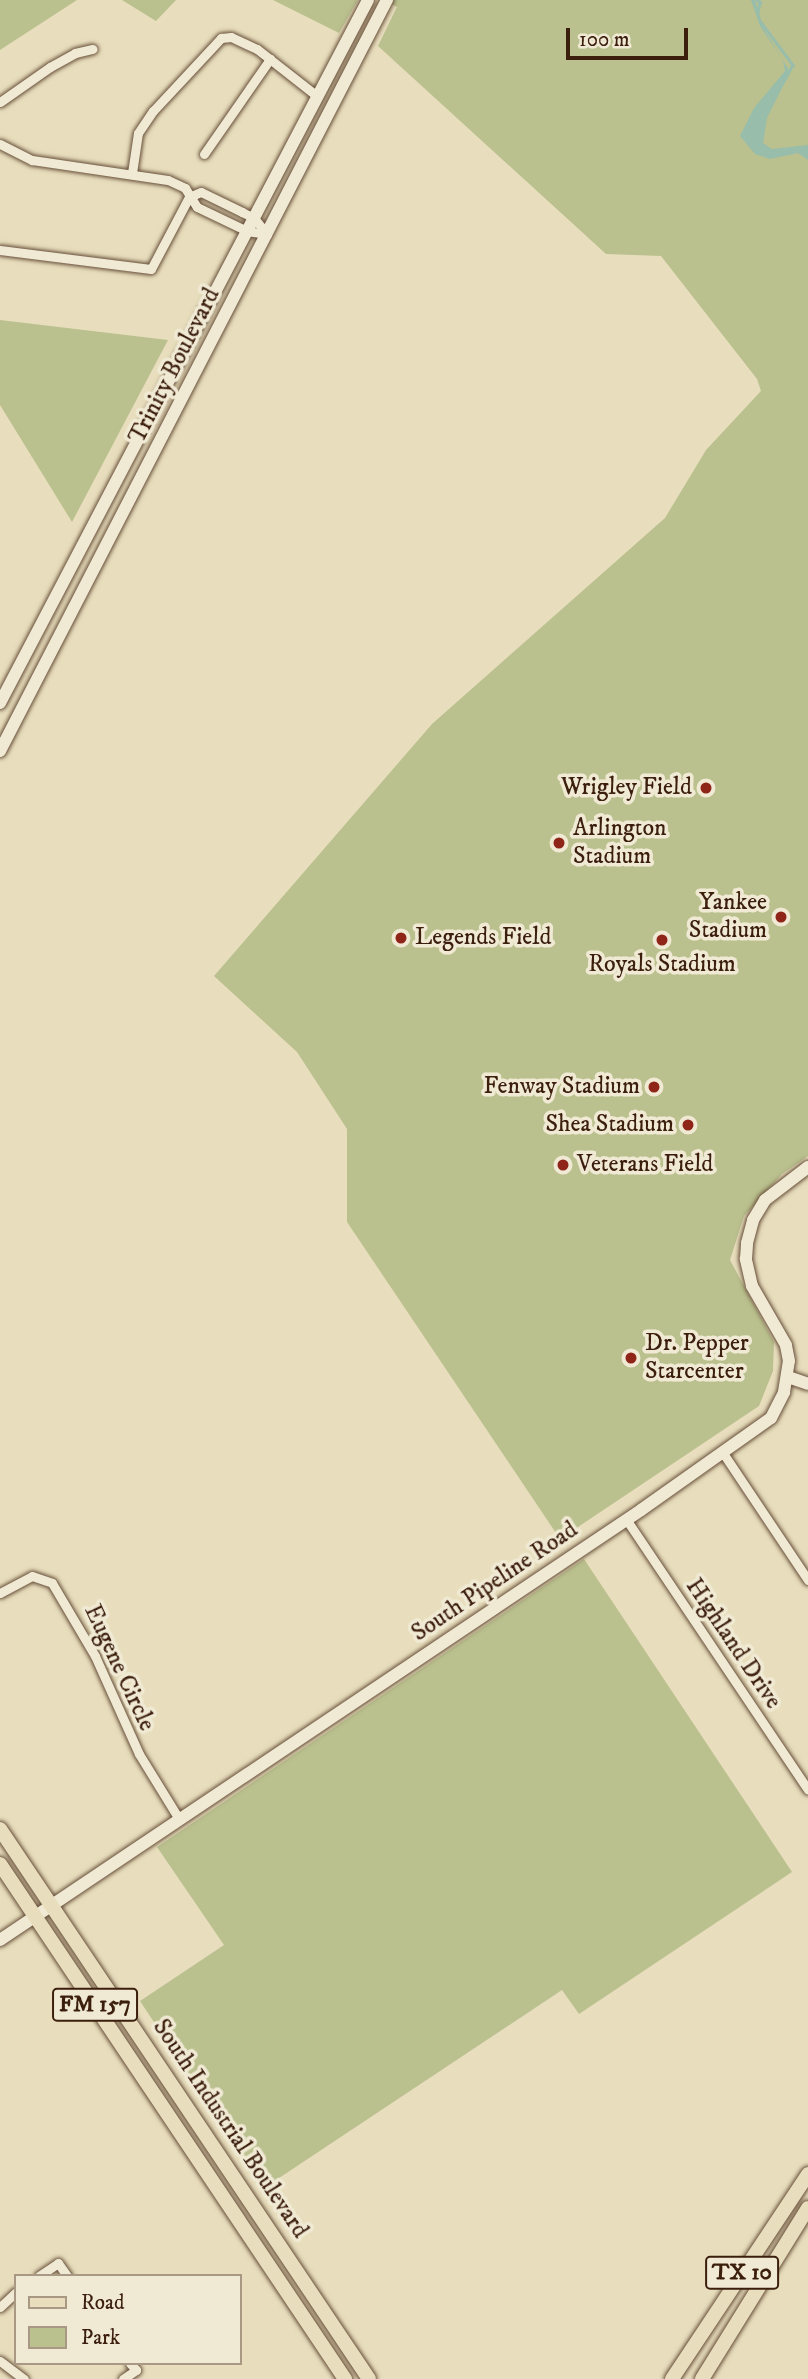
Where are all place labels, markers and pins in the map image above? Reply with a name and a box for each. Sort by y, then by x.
place label: Wrigley Field [561,774,692,802]
marker: Wrigley Field [698,780,714,796]
place label: Arlington Stadium [573,815,667,871]
marker: Arlington Stadium [551,835,567,851]
place label: Yankee Stadium [689,889,767,945]
marker: Yankee Stadium [773,909,789,925]
place label: Legends Field [415,924,551,952]
marker: Legends Field [393,930,409,946]
marker: Royals Stadium [654,932,670,948]
place label: Royals Stadium [588,951,736,979]
place label: Fenway Stadium [483,1073,640,1101]
marker: Fenway Stadium [646,1079,662,1095]
place label: Shea Stadium [545,1111,674,1139]
marker: Shea Stadium [680,1117,696,1133]
place label: Veterans Field [577,1151,713,1179]
marker: Veterans Field [555,1157,571,1173]
place label: Dr. Pepper Starcenter [645,1330,749,1386]
marker: Dr. Pepper Starcenter [623,1350,639,1366]

